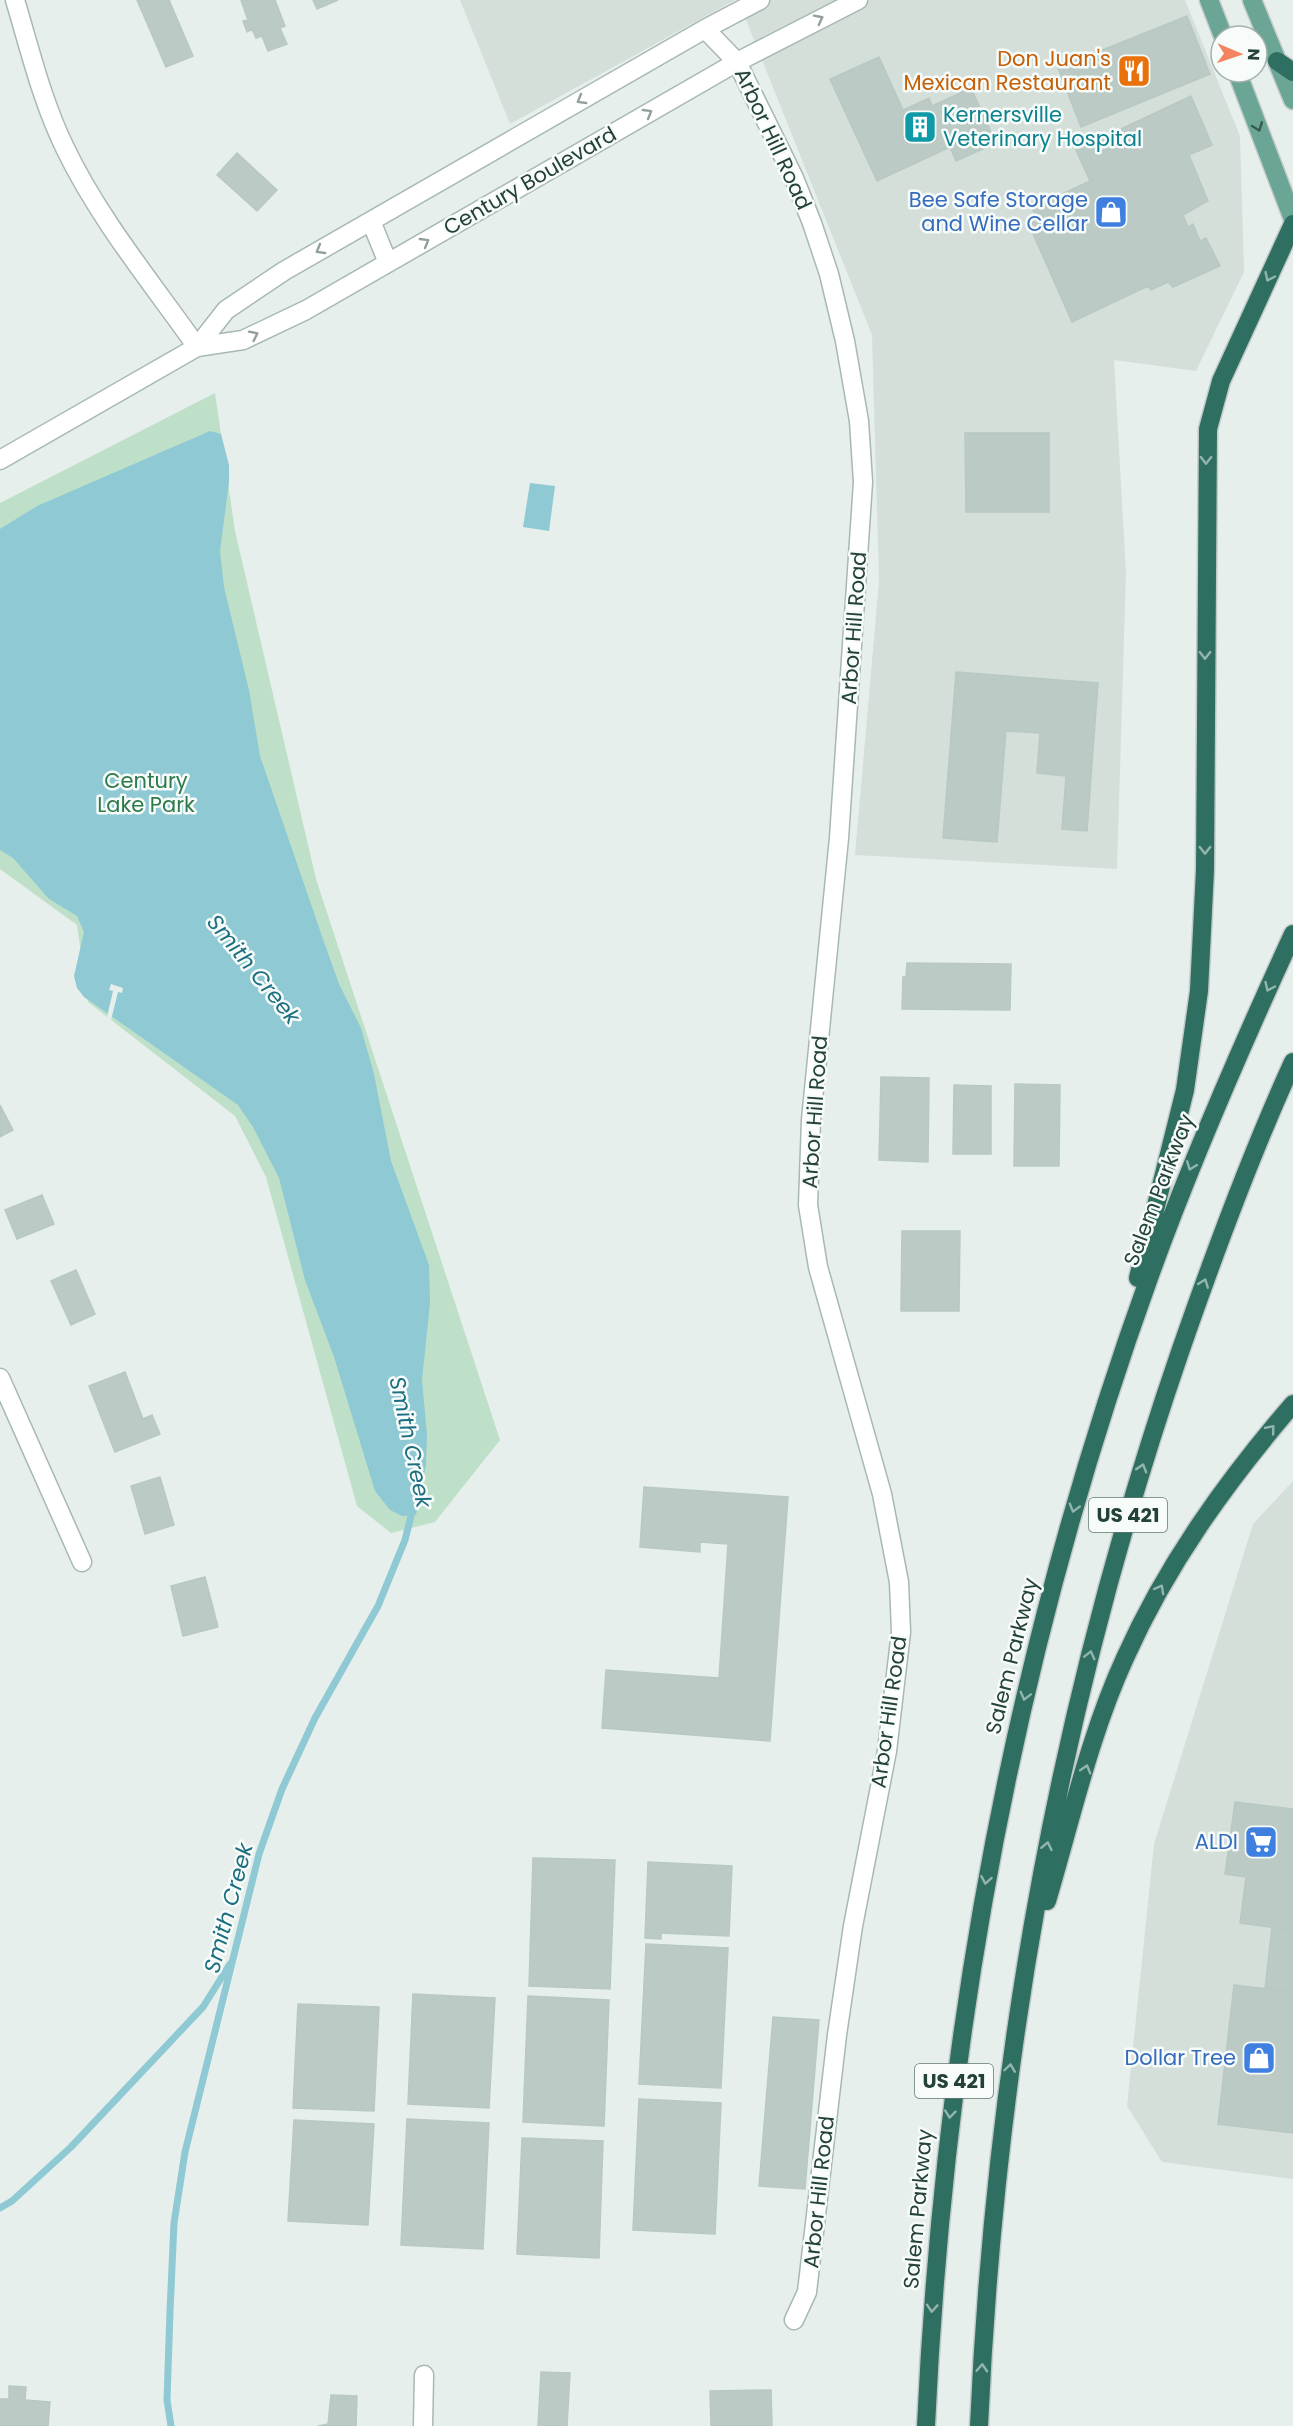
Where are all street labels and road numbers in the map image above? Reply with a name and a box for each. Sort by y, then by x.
street label: Arbor Hill Road [728,63,819,214]
street label: Century Boulevard [438,119,621,242]
street label: Arbor Hill Road [834,550,873,705]
street label: Arbor Hill Road [795,1034,834,1189]
street label: Salem Parkway [1116,1110,1201,1270]
road number: US 421 [1089,1498,1167,1532]
street label: Salem Parkway [978,1574,1045,1737]
street label: Arbor Hill Road [863,1634,914,1790]
road number: US 421 [915,2064,993,2098]
street label: Arbor Hill Road [796,2114,841,2270]
street label: Salem Parkway [896,2128,939,2290]

